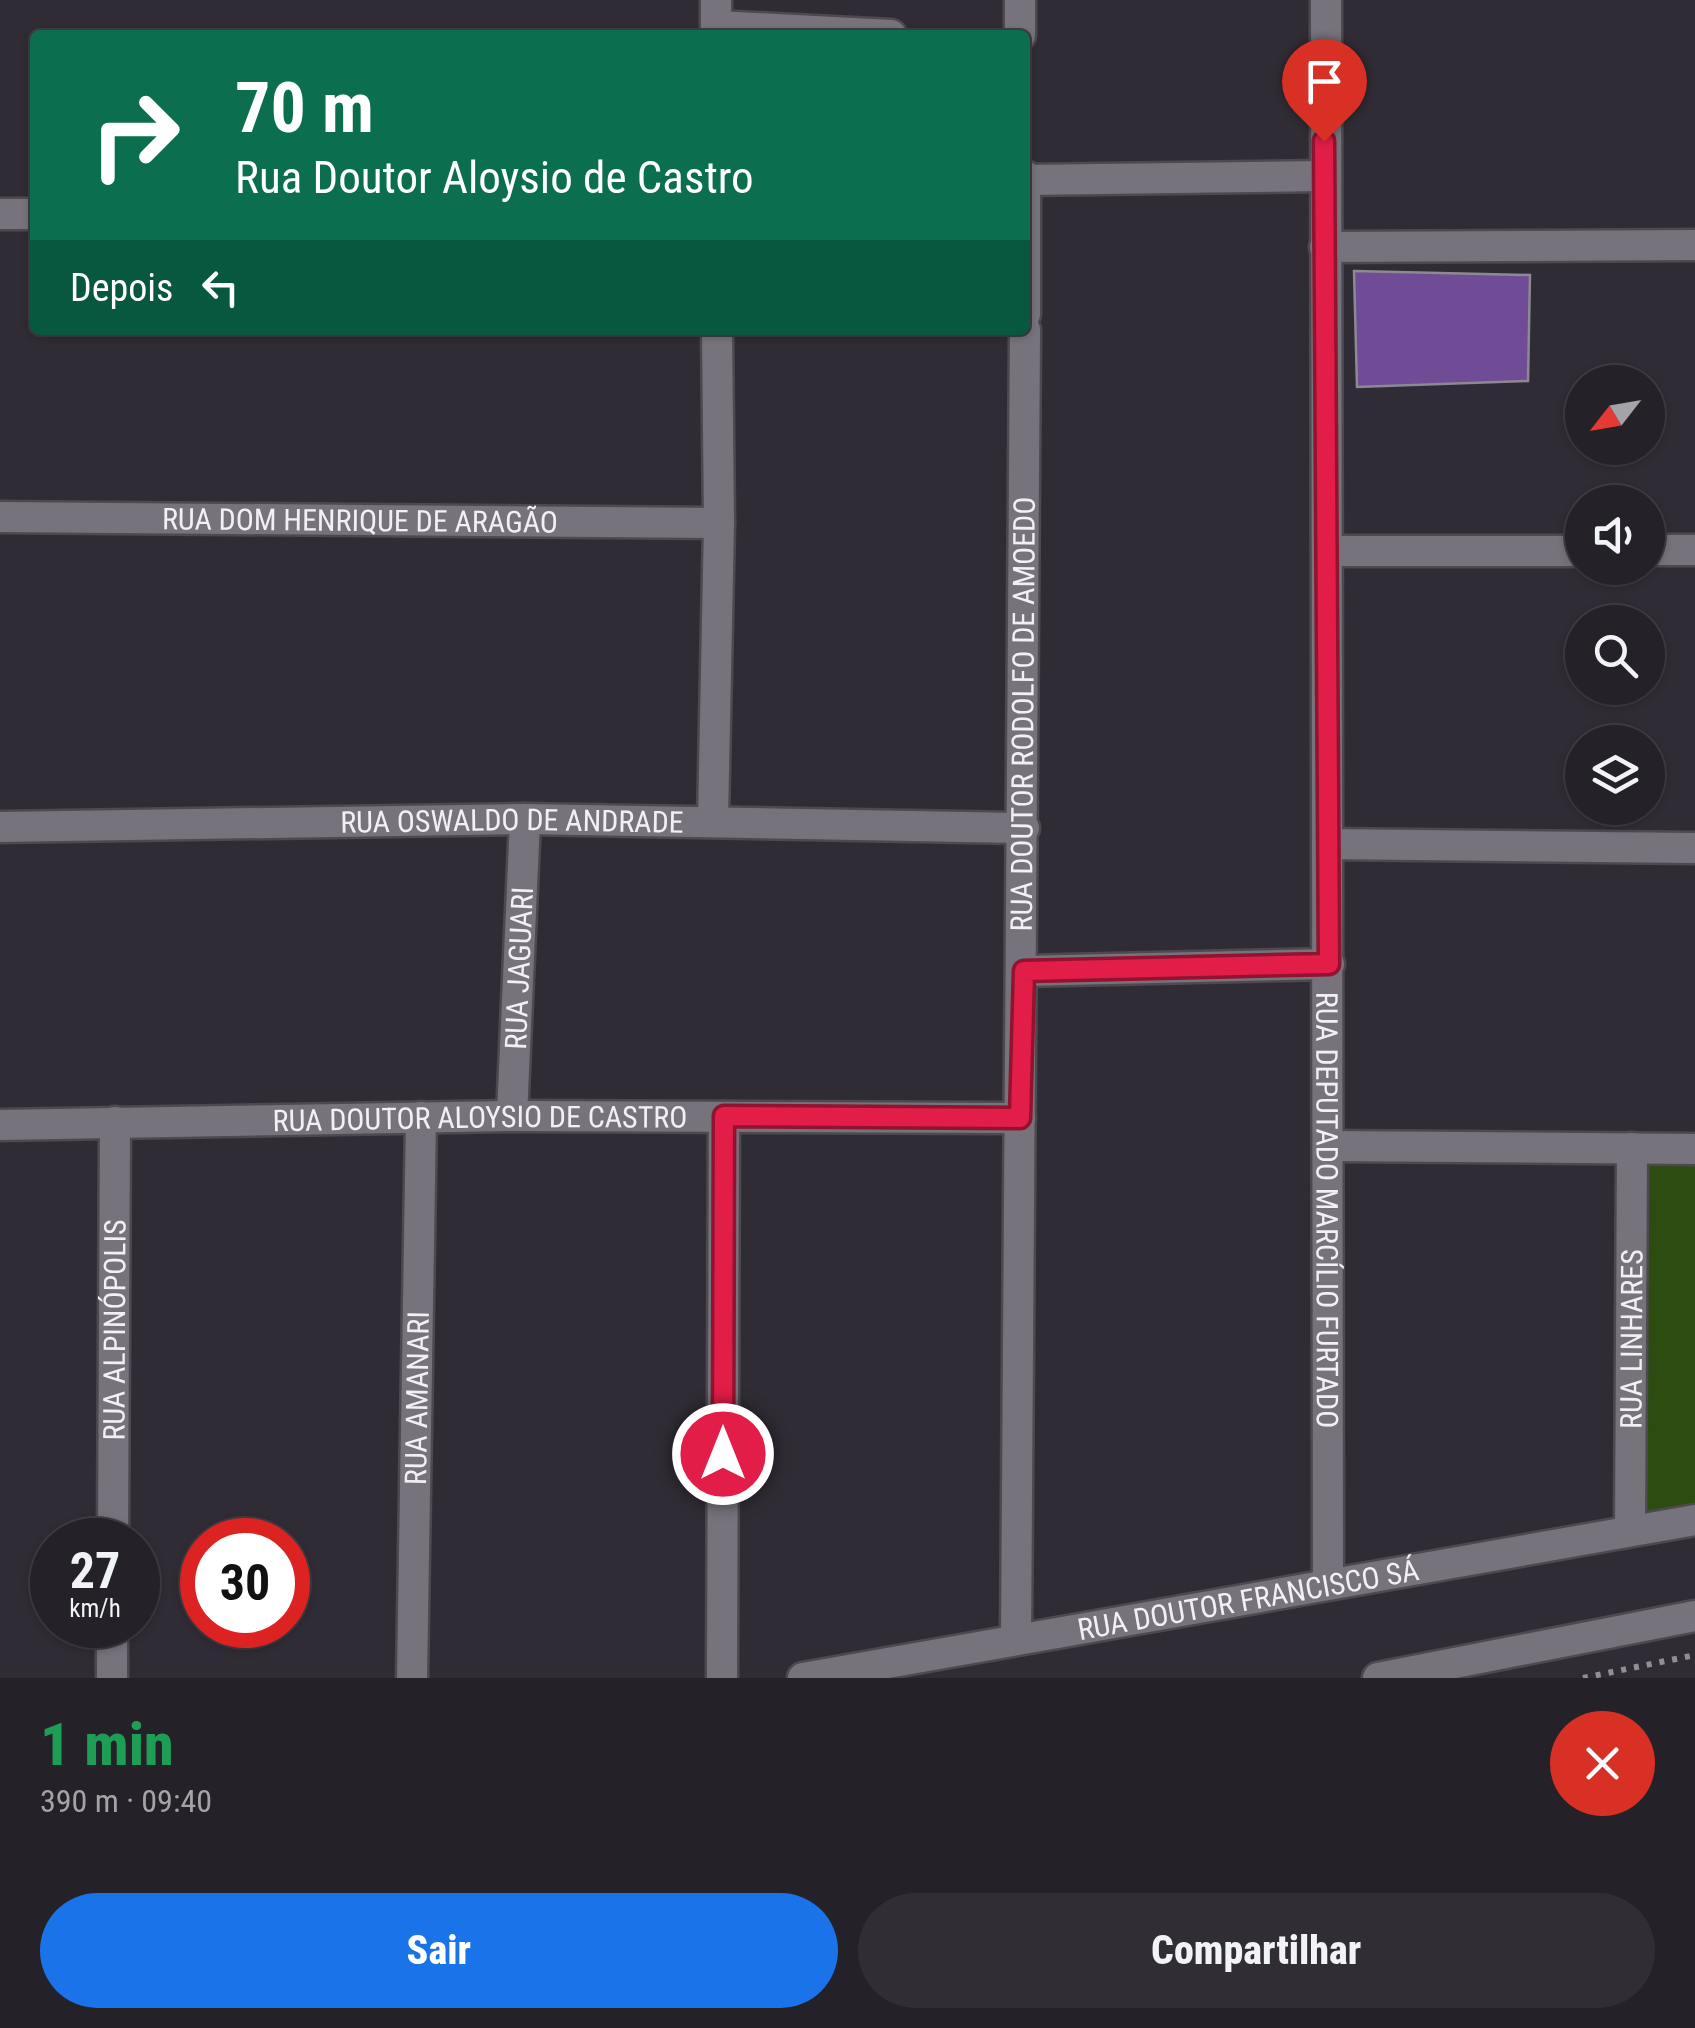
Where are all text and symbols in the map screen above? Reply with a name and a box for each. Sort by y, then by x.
pin [1282,39,1367,142]
icon: arrive [1297,54,1352,109]
text: 70 m [235,67,374,149]
icon: right [70,70,200,200]
text: Rua Doutor Aloysio de Castro [235,151,754,204]
icon: left [193,260,248,315]
text: Depois [70,266,173,310]
north arrow [1565,365,1665,465]
map controls [1565,365,1665,825]
button: sound [1565,485,1665,585]
street label: RUA DOUTOR RODOLFO DE AMOEDO [1003,497,1041,931]
street label: RUA DOM HENRIQUE DE ARAGÃO [162,501,558,539]
button: search [1565,605,1665,705]
button: layers [1565,725,1665,825]
street label: RUA OSWALDO DE ANDRADE [340,801,684,839]
street label: RUA JAGUARI [497,886,540,1050]
street label: RUA DEPUTADO MARCÍLIO FURTADO [1310,992,1345,1428]
street label: RUA DOUTOR ALOYSIO DE CASTRO [272,1098,687,1138]
street label: RUA ALPINÓPOLIS [96,1219,132,1441]
street label: RUA LINHARES [1613,1249,1649,1429]
street label: RUA AMANARI [398,1311,435,1485]
position arrow [671,1402,775,1506]
speed limit sign: 30 [180,1518,310,1648]
text: 27 [70,1542,120,1600]
street label: RUA DOUTOR FRANCISCO SÁ [1075,1552,1421,1647]
text: km/h [69,1594,121,1623]
text: 1 min [40,1709,174,1780]
button: close [1550,1711,1655,1816]
text: 390 m · 09:40 [40,1782,212,1820]
button: Sair [40,1893,838,2008]
button: Compartilhar [858,1893,1655,2008]

